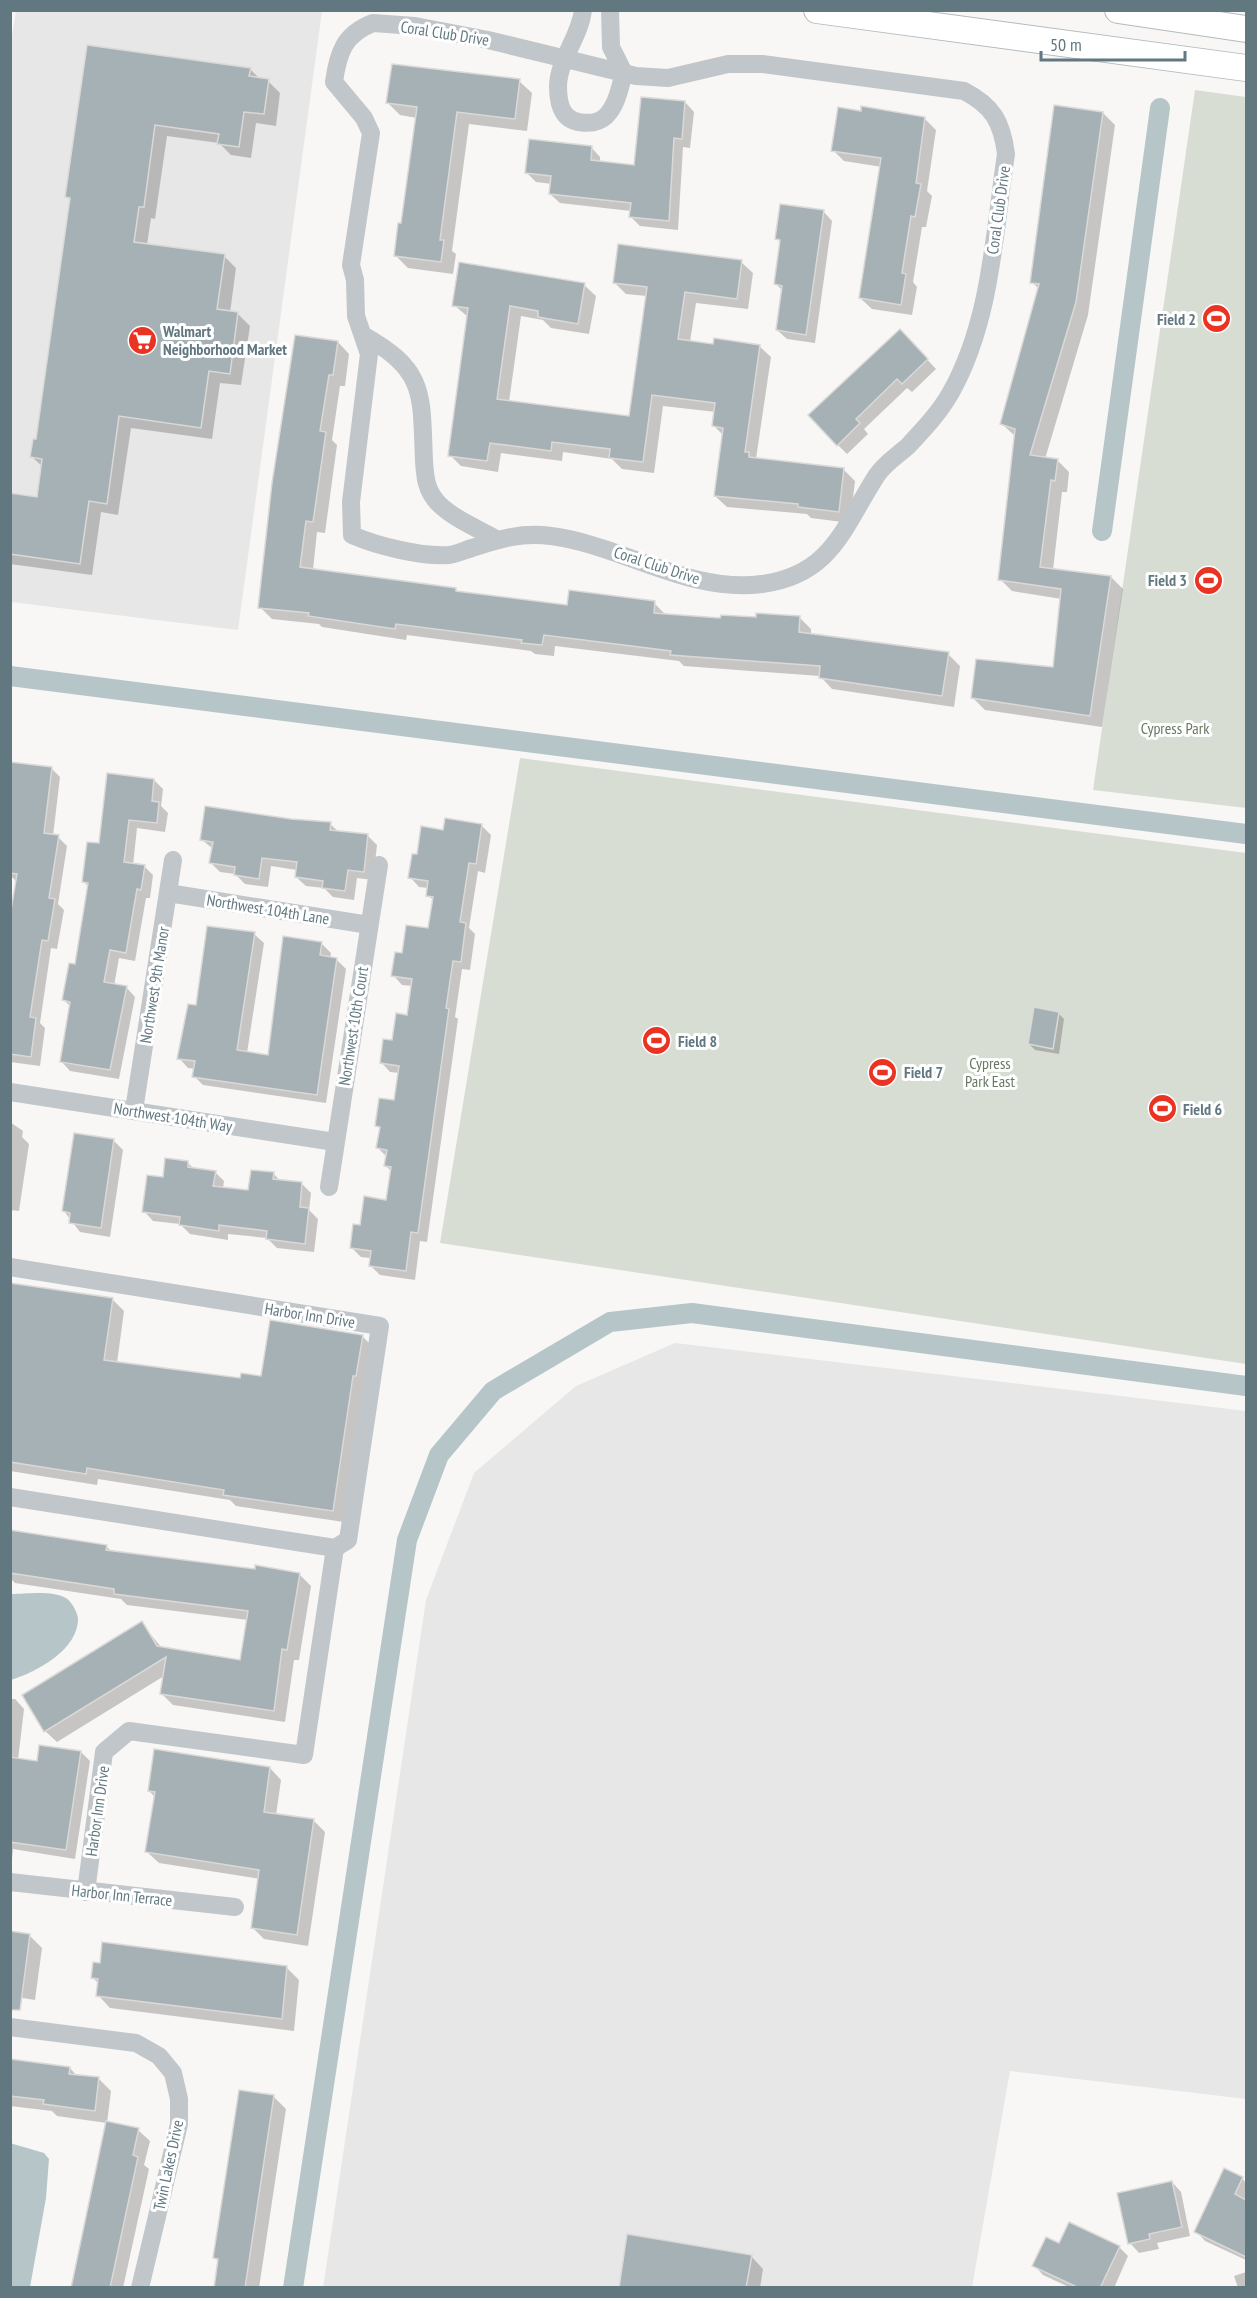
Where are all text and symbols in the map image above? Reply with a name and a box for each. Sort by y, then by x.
street label: Coral Club Drive [399,16,491,50]
scale bar [1041,24,1185,62]
text: 50 m [1050,33,1082,56]
street label: Coral Club Drive [982,164,1014,256]
sports icon: Field 2 [1201,303,1233,335]
place label: Field 2 [1157,309,1196,329]
place label: Walmart Neighborhood Market [162,321,287,359]
supermarket icon: Walmart Neighborhood Market [126,324,158,356]
street label: Coral Club Drive [612,542,702,588]
sports icon: Field 3 [1192,564,1224,596]
place label: Field 3 [1148,570,1187,590]
park label: Cypress Park [1141,718,1210,738]
street label: Northwest 104th Lane [205,889,331,929]
street label: Northwest 9th Manor [135,925,173,1045]
street label: Northwest 10th Court [334,965,372,1087]
sports icon: Field 8 [641,1025,673,1057]
place label: Field 8 [678,1031,717,1051]
park label: Cypress Park East [965,1053,1016,1091]
sports icon: Field 7 [867,1056,899,1088]
place label: Field 7 [904,1062,943,1082]
sports icon: Field 6 [1146,1093,1178,1125]
street label: Northwest 104th Way [112,1098,234,1136]
place label: Field 6 [1183,1099,1222,1119]
street label: Harbor Inn Drive [263,1298,357,1332]
street label: Harbor Inn Drive [81,1764,113,1858]
street label: Harbor Inn Terrace [71,1880,173,1910]
street label: Twin Lakes Drive [149,2118,187,2212]

